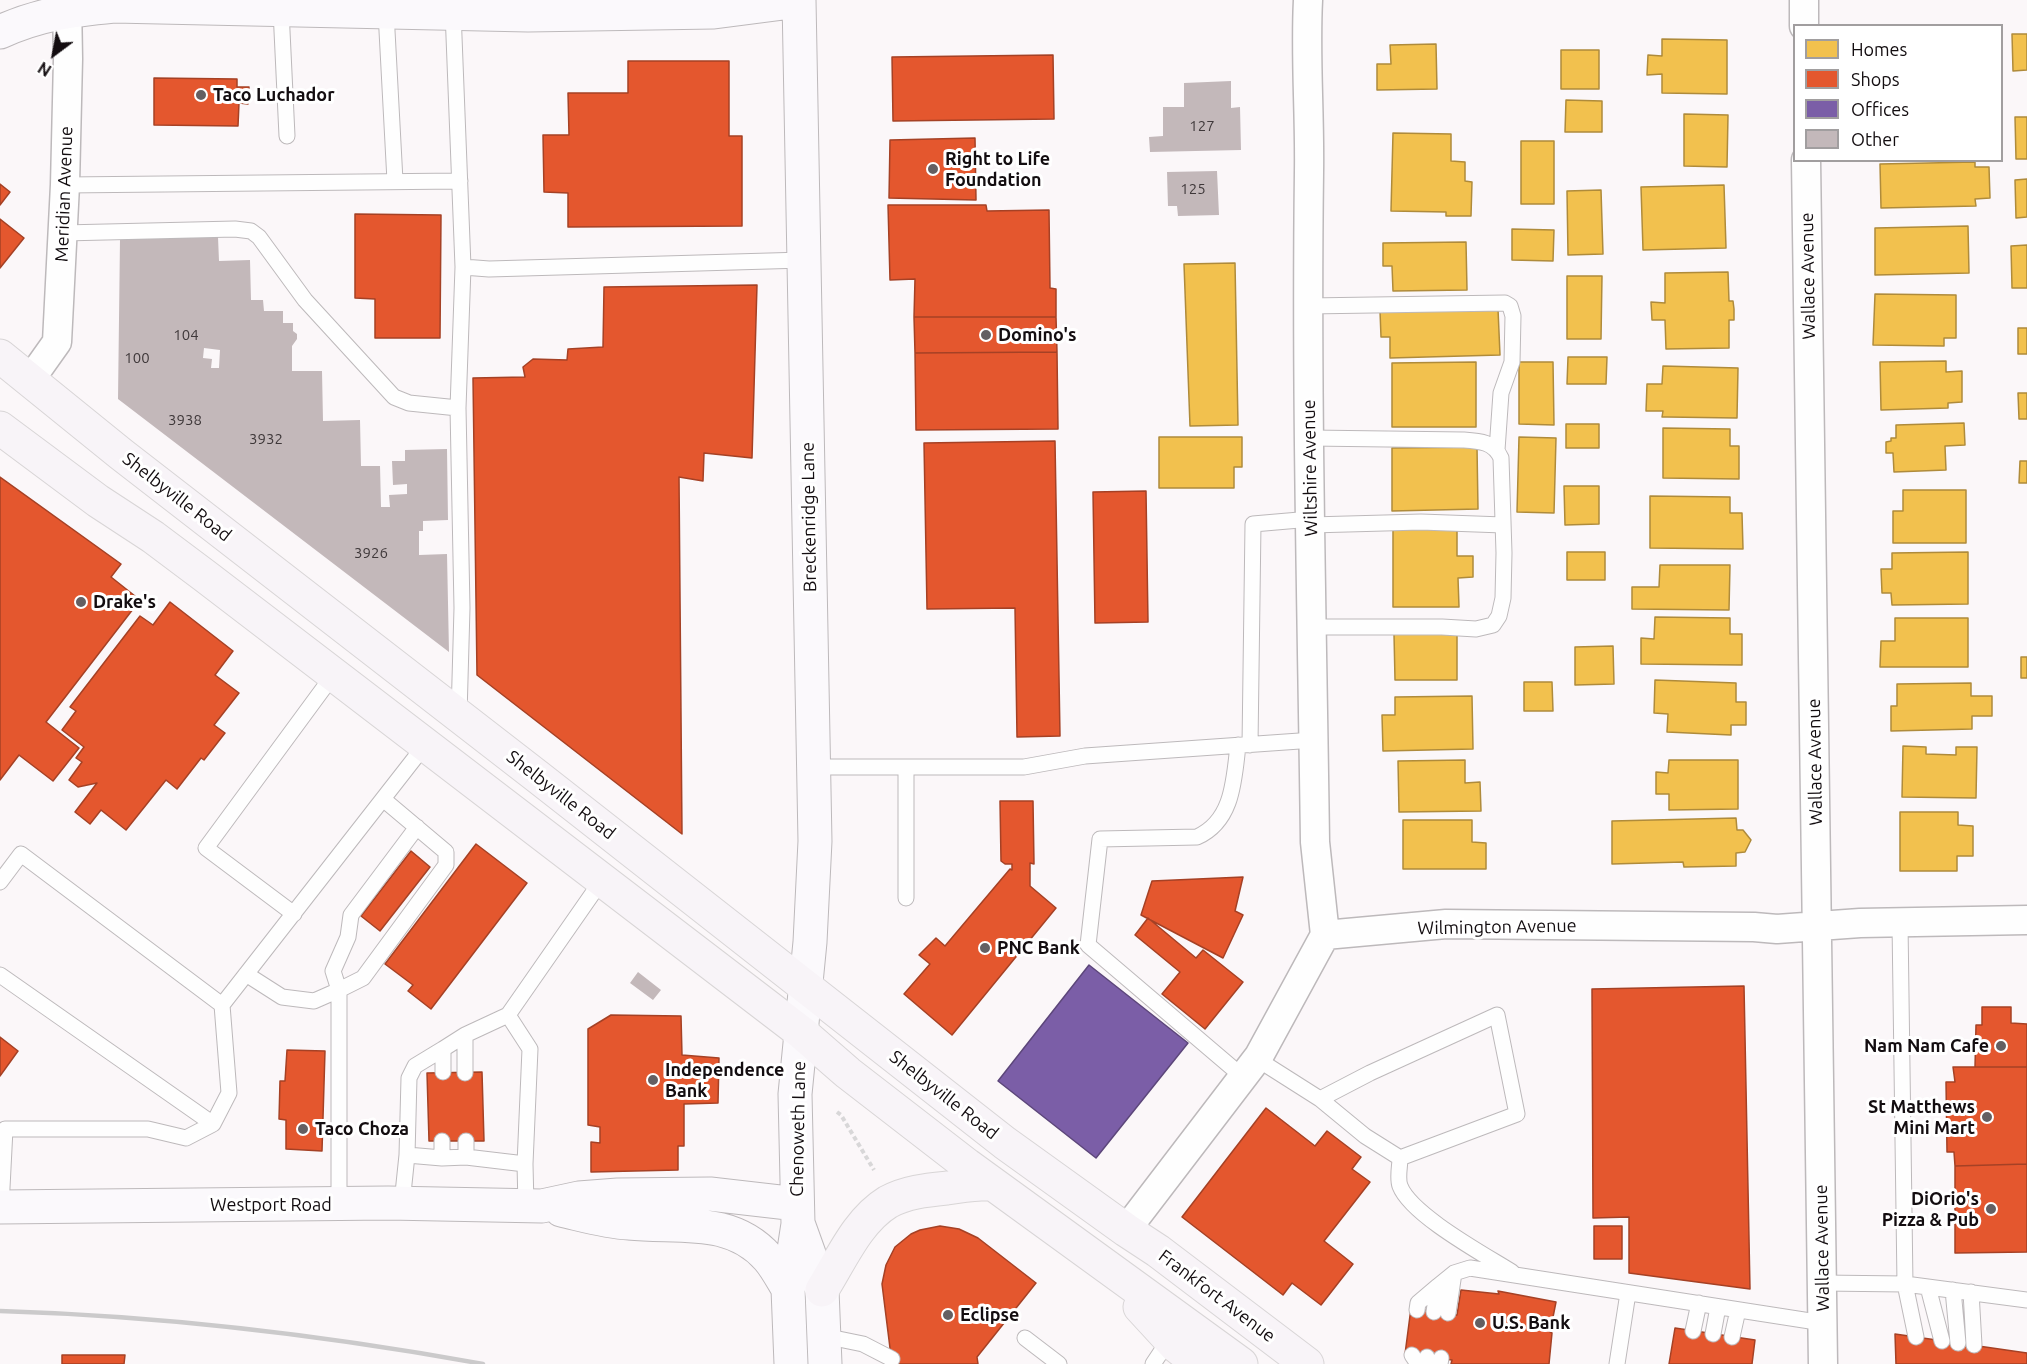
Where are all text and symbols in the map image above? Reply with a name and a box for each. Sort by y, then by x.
north arrow [24,24,84,84]
legend [1793,24,2003,162]
text: Homes [1851,39,1907,59]
text: N [35,58,54,80]
text: Shops [1851,69,1900,89]
place label: Taco Luchador [213,84,335,106]
marker: Taco Luchador [194,88,208,102]
text: Offices [1851,99,1909,119]
house number: 127 [1189,117,1215,135]
street label: Meridian Avenue [51,126,77,262]
text: Other [1851,129,1899,149]
place label: Right to Life Foundation [945,148,1050,190]
marker: Right to Life Foundation [926,162,940,176]
house number: 125 [1180,180,1206,198]
street label: Wallace Avenue [1796,212,1820,340]
place label: Domino's [998,324,1076,346]
house number: 104 [173,326,199,344]
marker: Domino's [979,328,993,342]
house number: 100 [124,349,150,367]
street label: Wiltshire Avenue [1298,399,1322,537]
house number: 3938 [168,411,202,429]
house number: 3932 [249,430,283,448]
street label: Breckenridge Lane [797,442,821,592]
street label: Shelbyville Road [118,448,236,546]
house number: 3926 [354,544,388,562]
place label: Drake's [93,591,156,613]
marker: Drake's [74,595,88,609]
street label: Wallace Avenue [1803,698,1827,826]
street label: Shelbyville Road [502,746,620,844]
street label: Wilmington Avenue [1417,915,1577,939]
place label: PNC Bank [997,937,1080,959]
marker: PNC Bank [978,941,992,955]
place label: Nam Nam Cafe [1864,1035,1989,1057]
marker: Nam Nam Cafe [1994,1039,2008,1053]
street label: Shelbyville Road [885,1046,1003,1144]
place label: Independence Bank [665,1059,784,1102]
street label: Chenoweth Lane [786,1061,810,1197]
marker: Independence Bank [646,1073,660,1087]
place label: St Matthews Mini Mart [1868,1096,1975,1138]
marker: St Matthews Mini Mart [1980,1110,1994,1124]
place label: Taco Choza [315,1118,409,1140]
marker: Taco Choza [296,1122,310,1136]
street label: Wallace Avenue [1810,1184,1834,1312]
place label: DiOrio's Pizza & Pub [1882,1188,1979,1230]
street label: Westport Road [210,1194,332,1216]
marker: DiOrio's Pizza & Pub [1984,1202,1998,1216]
street label: Frankfort Avenue [1154,1245,1280,1347]
place label: Eclipse [960,1304,1019,1326]
marker: Eclipse [941,1308,955,1322]
place label: U.S. Bank [1492,1312,1570,1334]
marker: U.S. Bank [1473,1316,1487,1330]

